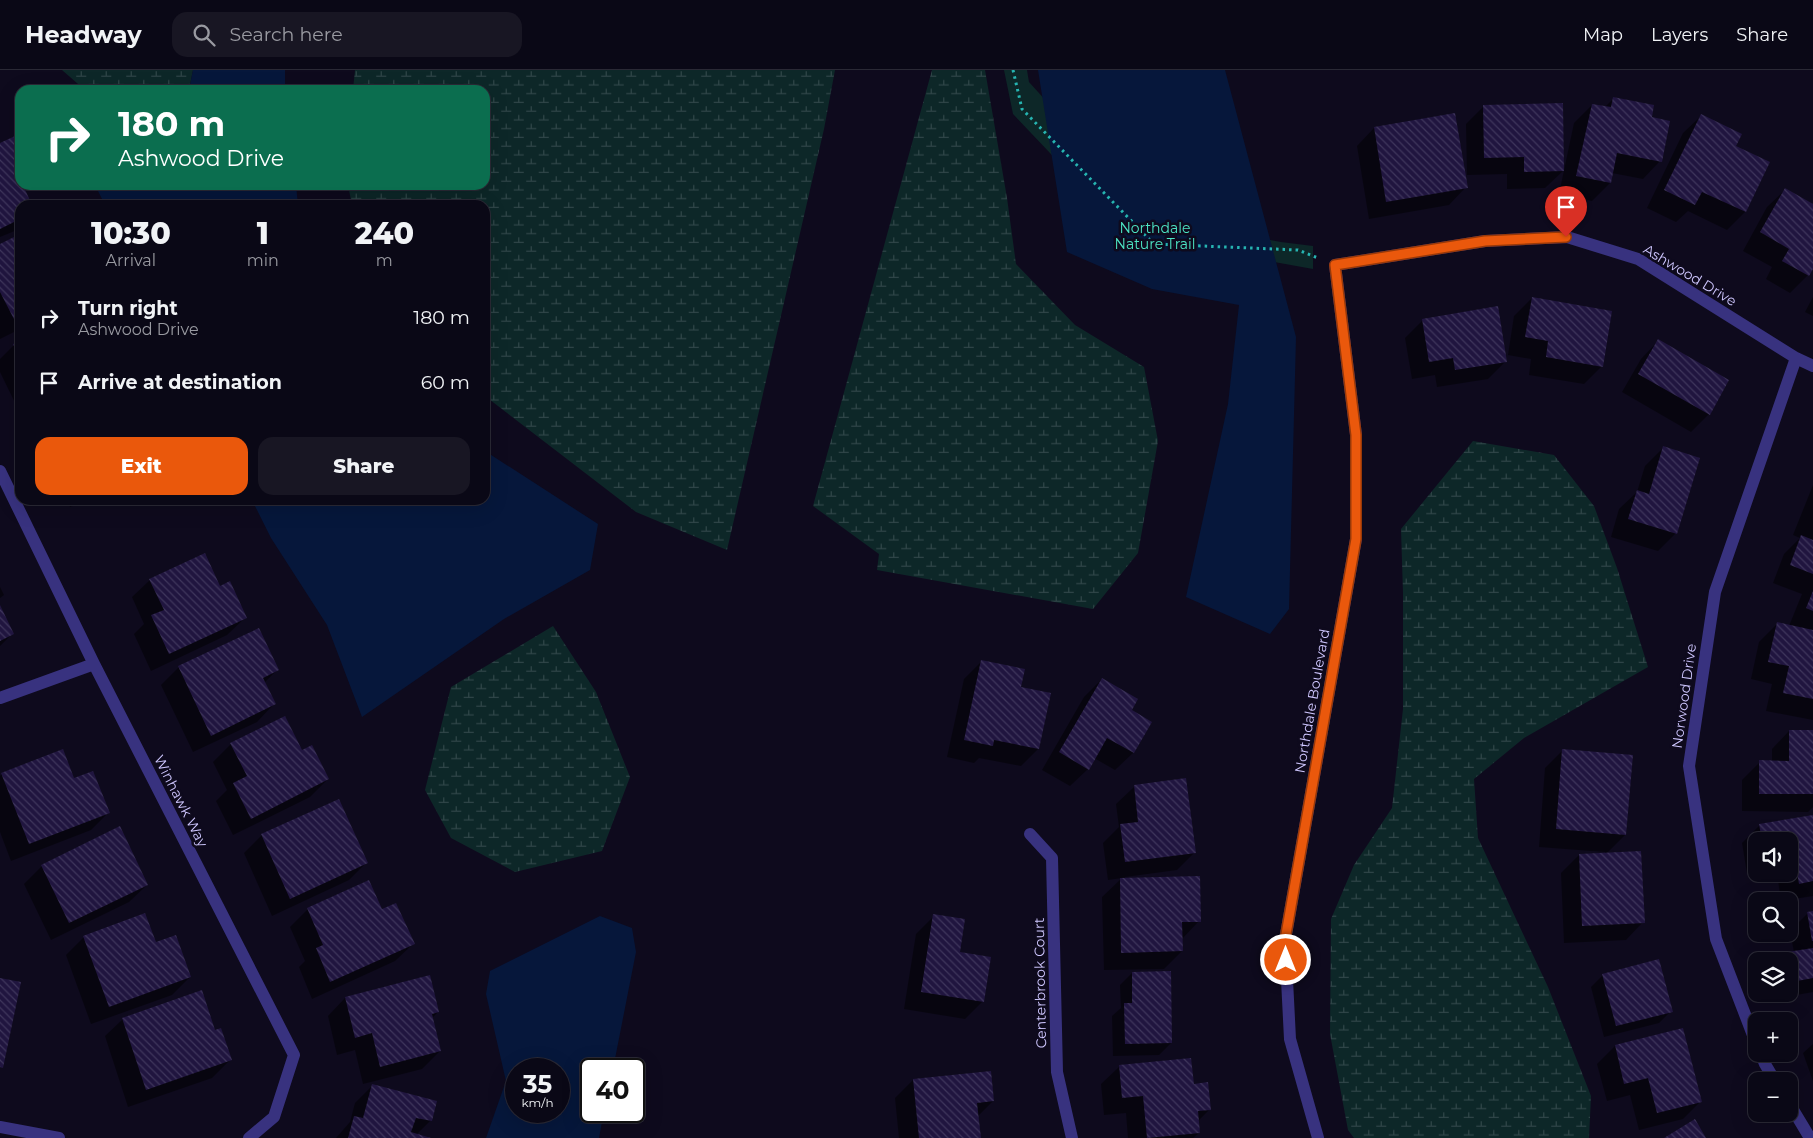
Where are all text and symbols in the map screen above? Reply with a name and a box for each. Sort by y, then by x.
search box [172,12,522,57]
text: Headway [25,20,142,49]
icon: search [190,21,218,49]
text: Search here [230,23,343,46]
text: Map [1583,24,1623,46]
text: Layers [1651,24,1708,46]
text: Share [1736,24,1788,46]
text: 180 m [118,102,225,145]
icon: right [35,105,100,170]
text: Ashwood Drive [118,145,284,172]
pin [1545,186,1587,237]
icon: arrive [1552,193,1580,221]
text: 10:30 [91,215,171,252]
text: 1 [257,215,269,252]
text: 240 [355,215,414,252]
park label: Northdale Nature Trail [1115,219,1195,253]
street label: Ashwood Drive [1640,240,1740,310]
text: Arrival [106,251,156,270]
text: min [247,251,279,270]
text: m [376,251,393,270]
text: Turn right [78,297,178,320]
icon: right [35,304,63,332]
text: 180 m [413,306,470,329]
text: Ashwood Drive [78,320,199,339]
icon: arrive [35,369,63,397]
text: Arrive at destination [78,371,282,394]
text: 60 m [421,371,470,394]
button: Exit [35,437,248,495]
button: Share [258,437,470,495]
street label: Northdale Boulevard [1290,627,1334,775]
street label: Norwood Drive [1668,643,1700,749]
street label: Winhawk Way [150,752,212,850]
map controls [1748,832,1798,1122]
button: sound [1748,832,1798,882]
button: search [1748,892,1798,942]
street label: Centerbrook Court [1030,917,1050,1049]
position arrow [1259,933,1311,985]
button: layers [1748,952,1798,1002]
button: + [1748,1012,1798,1062]
speed limit sign: 40 [580,1058,645,1123]
text: 35 [523,1069,552,1099]
button: − [1748,1072,1798,1122]
text: km/h [521,1095,554,1110]

